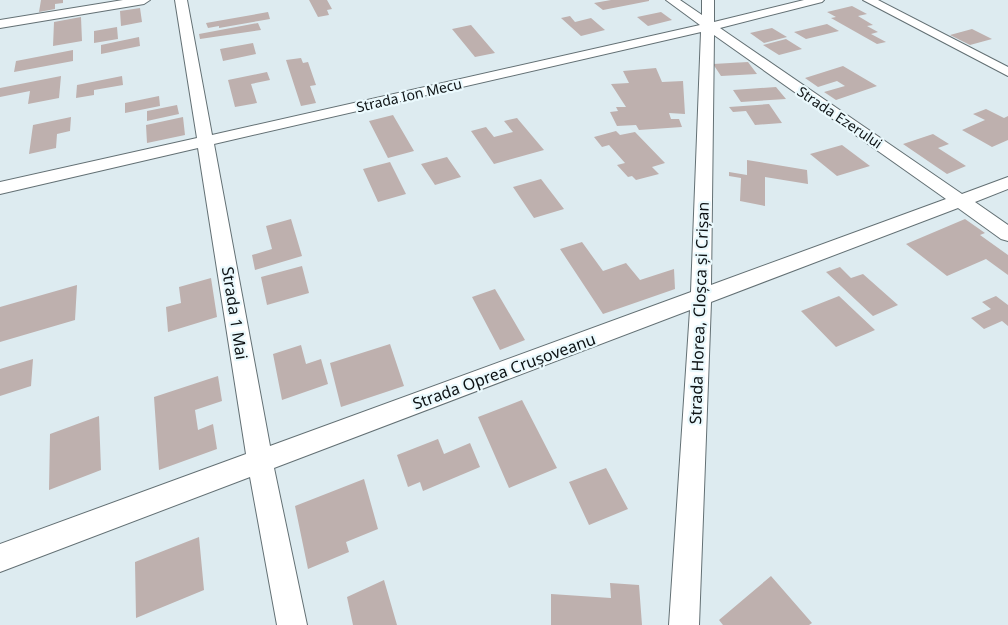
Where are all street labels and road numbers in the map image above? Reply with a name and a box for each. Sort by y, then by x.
street label: Strada Ion Mecu [354,74,464,116]
street label: Strada Ezerului [794,82,886,152]
street label: Strada Horea, Cloșca și Crișan [684,201,714,425]
street label: Strada 1 Mai [217,265,253,361]
street label: Strada Oprea Crușoveanu [409,328,599,414]

